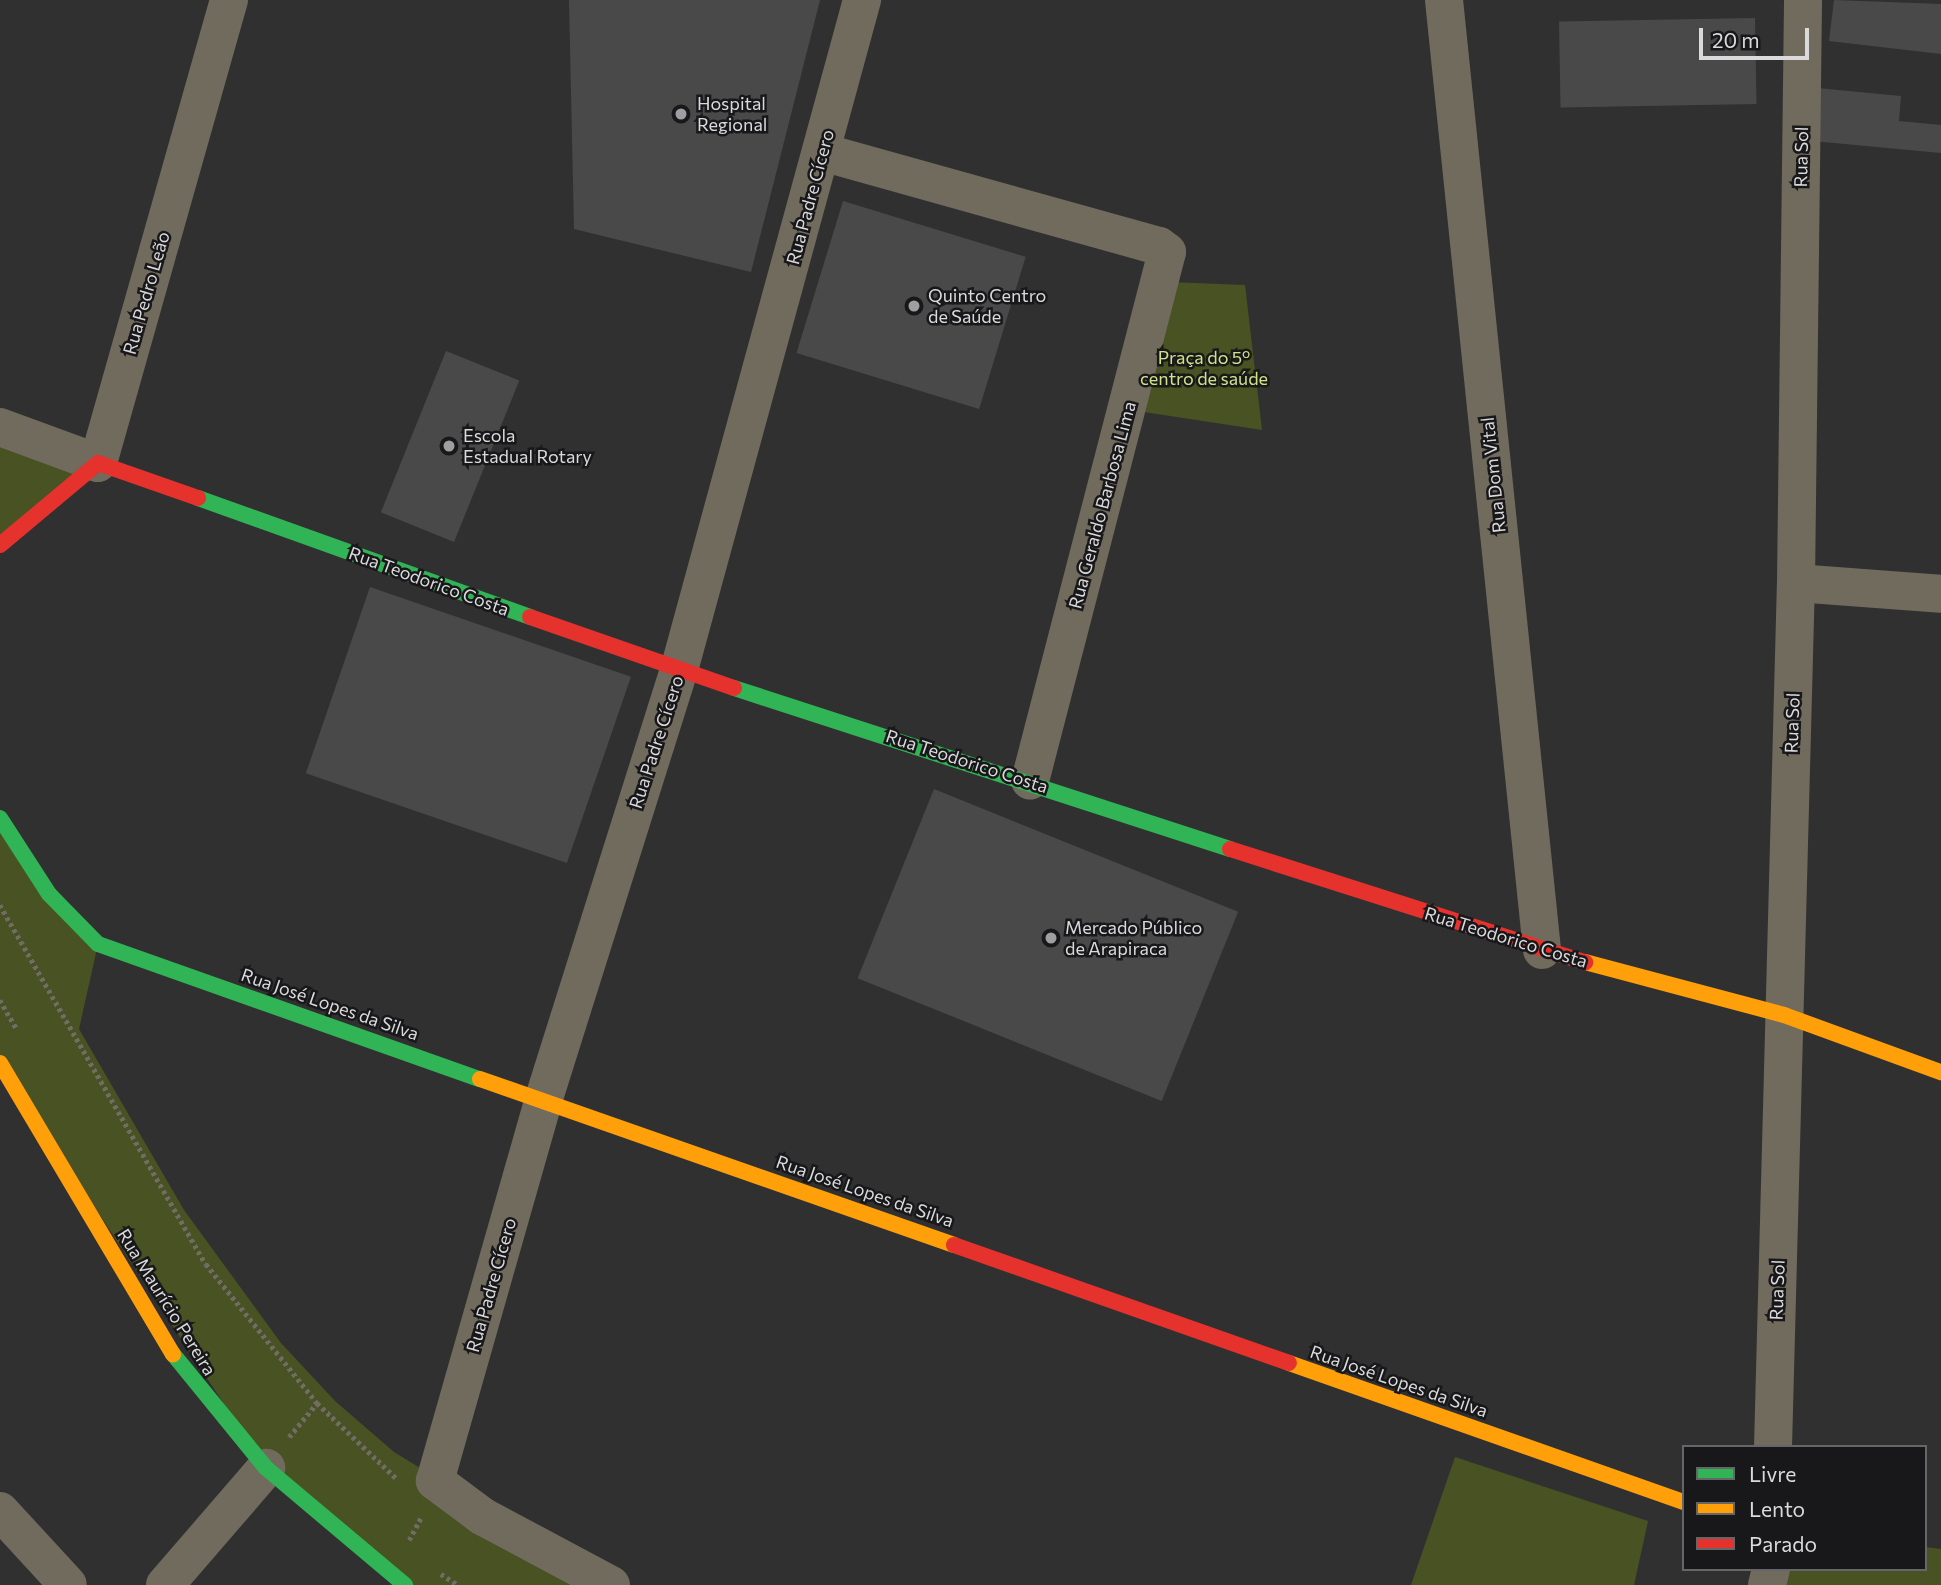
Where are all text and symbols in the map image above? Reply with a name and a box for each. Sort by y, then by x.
scale bar [1703,14,1813,58]
text: 20 m [1712,27,1760,52]
place label: Hospital Regional [697,93,767,136]
marker: Hospital Regional [671,104,691,124]
street label: Rua Sol [1790,126,1812,188]
street label: Rua Padre Cícero [782,127,838,267]
street label: Rua Pedro Leão [118,229,174,357]
place label: Quinto Centro de Saúde [928,285,1046,328]
marker: Quinto Centro de Saúde [906,298,922,314]
park label: Praça do 5º centro de saúde [1140,347,1268,390]
street label: Rua Geraldo Barbosa Lima [1064,399,1140,611]
street label: Rua Dom Vital [1476,416,1510,534]
place label: Escola Estadual Rotary [463,425,592,467]
marker: Escola Estadual Rotary [441,438,457,454]
street label: Rua Teodorico Costa [346,542,512,620]
street label: Rua Padre Cícero [624,673,688,811]
street label: Rua Sol [1780,692,1804,754]
street label: Rua Teodorico Costa [883,725,1051,797]
street label: Rua Teodorico Costa [1422,902,1590,972]
place label: Mercado Público de Arapiraca [1065,917,1202,960]
marker: Mercado Público de Arapiraca [1043,930,1059,946]
street label: Rua José Lopes da Silva [238,963,422,1045]
street label: Rua José Lopes da Silva [773,1150,957,1232]
street label: Rua Padre Cícero [461,1215,521,1355]
street label: Rua Maurício Pereira [113,1225,221,1379]
street label: Rua Sol [1765,1259,1789,1321]
street label: Rua José Lopes da Silva [1307,1340,1491,1422]
legend [1682,1445,1927,1571]
text: Livre [1749,1461,1796,1486]
text: Lento [1749,1496,1805,1521]
text: Parado [1749,1531,1817,1556]

